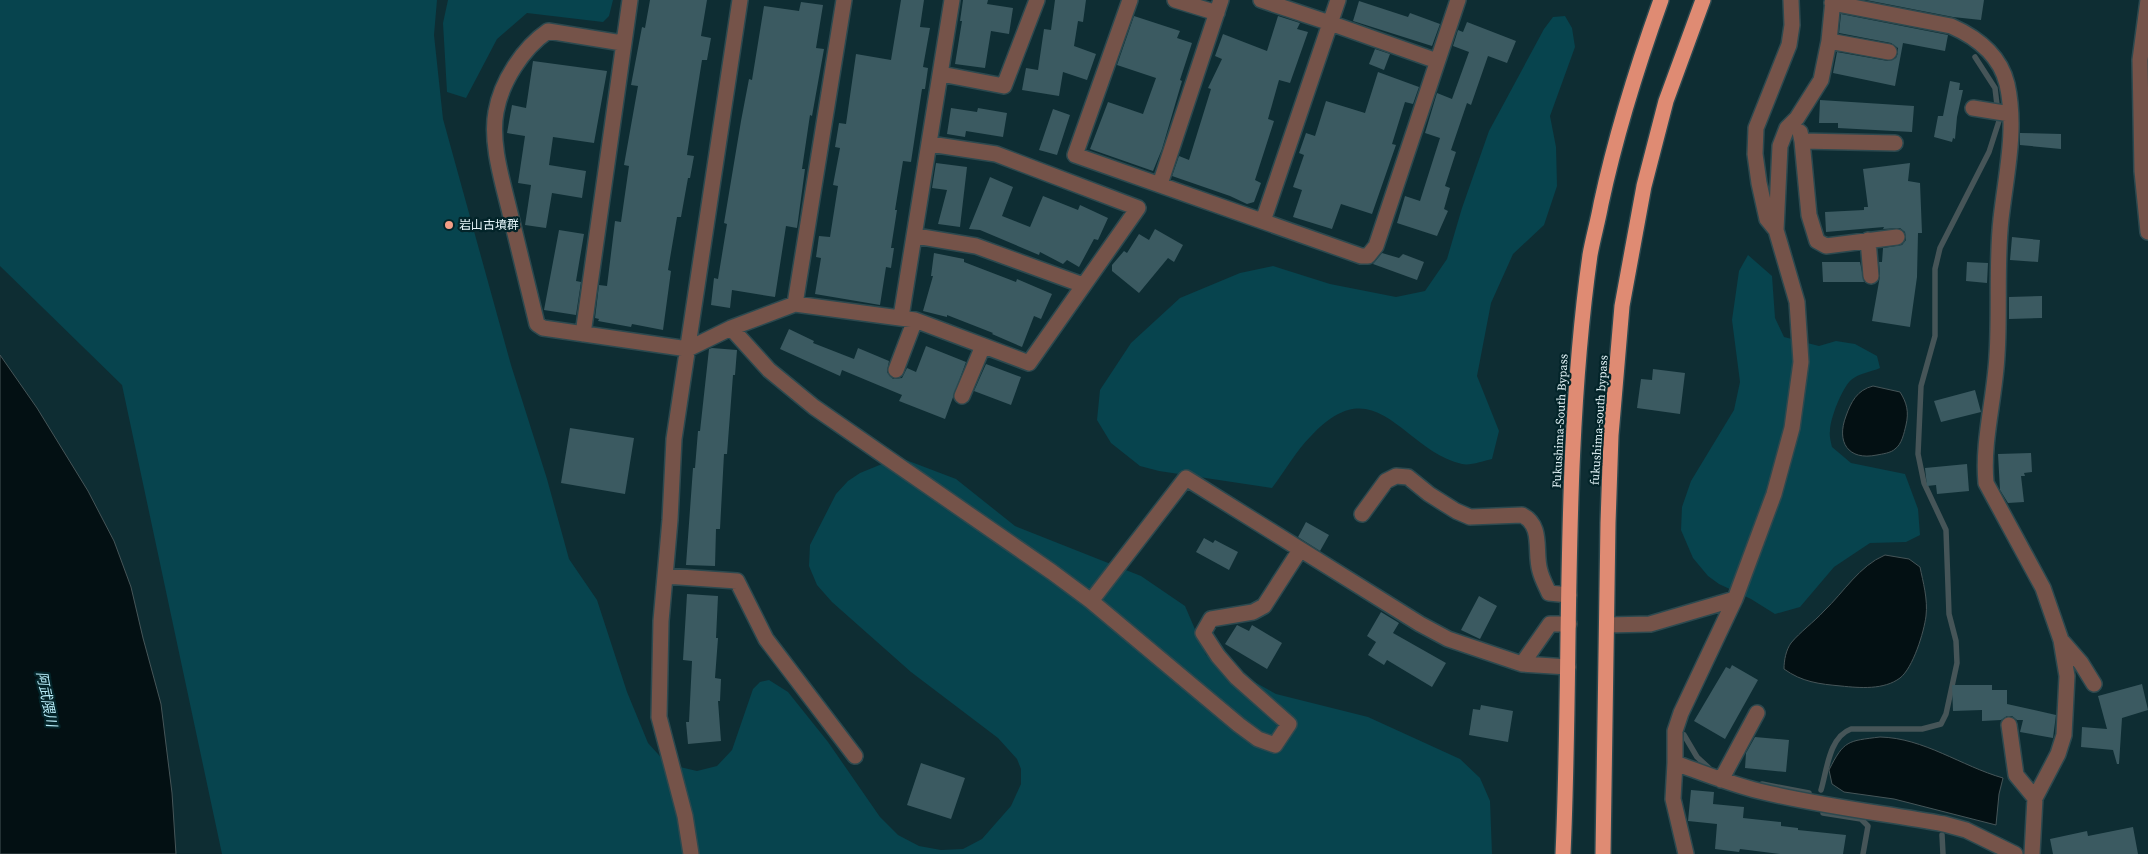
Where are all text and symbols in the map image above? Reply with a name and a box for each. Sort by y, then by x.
place label: 岩山古墳群 [459,217,519,233]
marker: 岩山古墳群 [443,219,455,231]
street label: Fukushima-South Bypass [1548,354,1572,488]
street label: fukushima-south bypass [1586,355,1612,485]
water label: 阿武隈川 [32,670,63,730]

